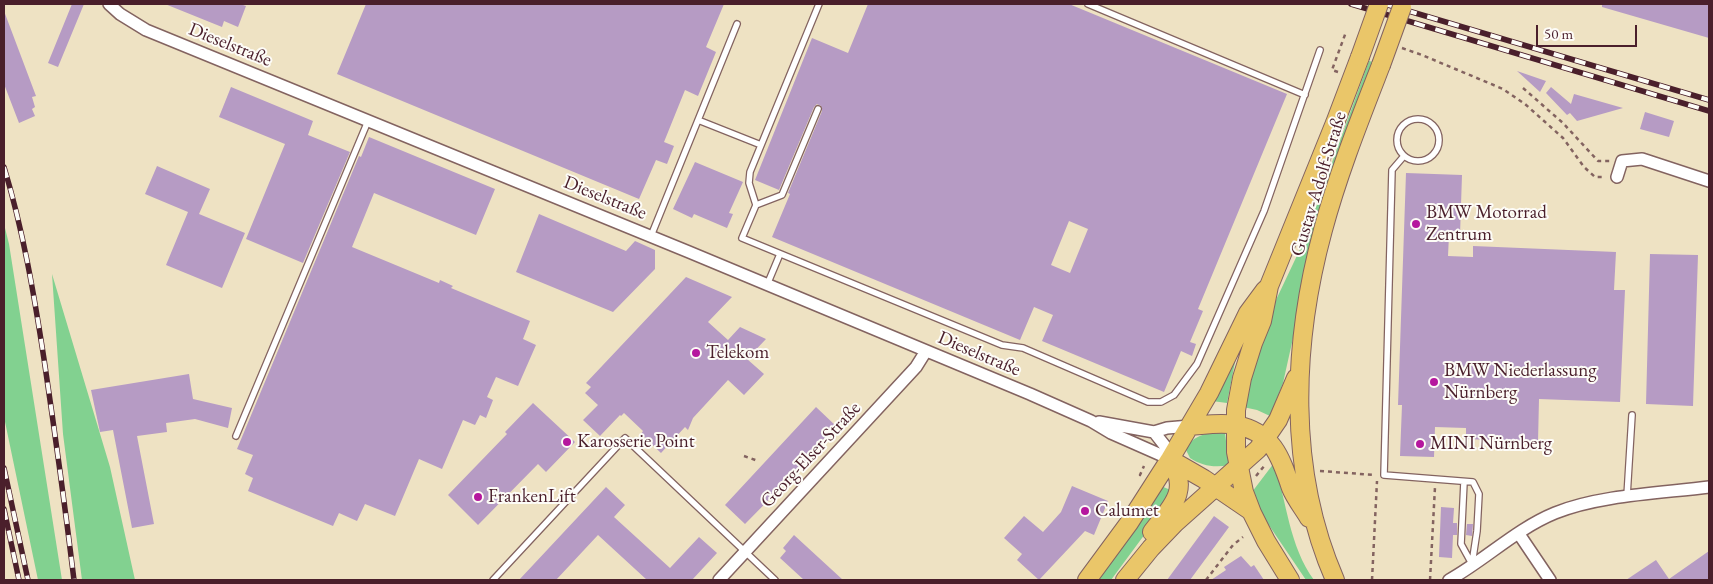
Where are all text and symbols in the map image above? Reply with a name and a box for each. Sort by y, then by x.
scale bar [1538,15,1639,47]
street label: Dieselstraße [185,18,275,72]
text: 50 m [1544,24,1573,43]
street label: Gustav-Adolf-Straße [1286,109,1352,259]
street label: Dieselstraße [560,171,650,225]
place label: BMW Motorrad Zentrum [1426,202,1547,246]
marker: BMW Motorrad Zentrum [1410,218,1422,230]
street label: Dieselstraße [934,326,1024,382]
place label: Telekom [706,342,769,364]
marker: Telekom [690,347,702,359]
place label: BMW Niederlassung Nürnberg [1444,360,1596,404]
marker: BMW Niederlassung Nürnberg [1428,376,1440,388]
street label: Georg-Elser-Straße [756,397,866,513]
place label: Karosserie Point [577,431,695,453]
place label: MINI Nürnberg [1430,433,1552,455]
marker: Karosserie Point [561,436,573,448]
marker: MINI Nürnberg [1414,438,1426,450]
place label: FrankenLift [488,486,576,508]
marker: FrankenLift [472,491,484,503]
place label: Calumet [1095,500,1159,522]
marker: Calumet [1079,505,1091,517]

